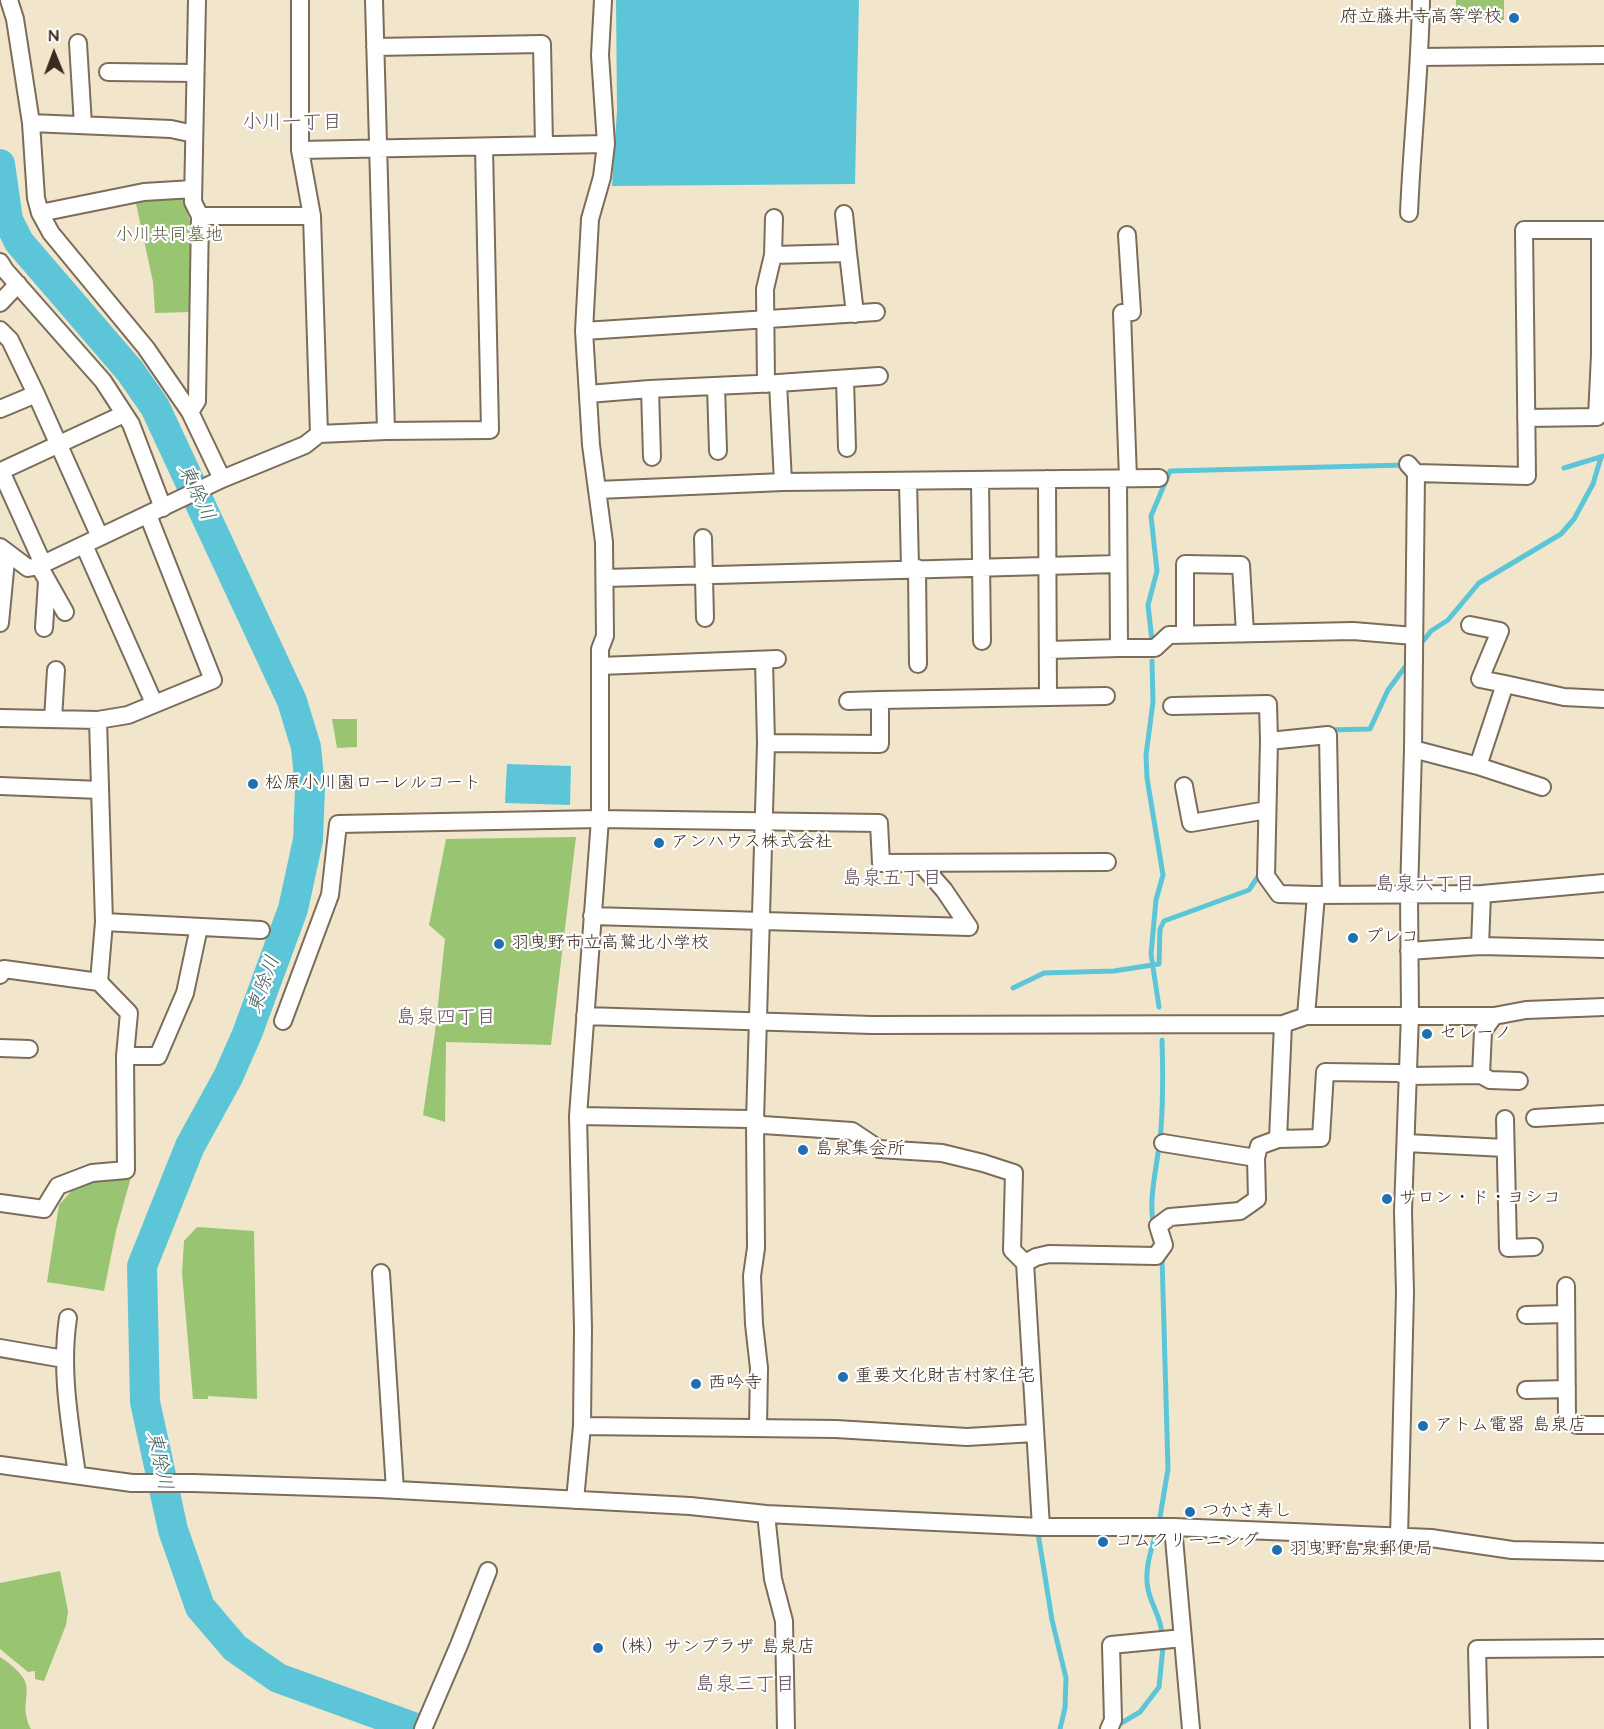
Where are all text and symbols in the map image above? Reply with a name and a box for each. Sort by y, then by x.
place label: 府立藤井寺高等学校 [1340,7,1502,29]
marker: 府立藤井寺高等学校 [1507,11,1521,25]
north arrow [24,24,84,84]
text: N [48,25,59,47]
district label: 小川一丁目 [242,112,342,136]
park label: 小川共同墓地 [115,225,223,247]
water label: 東除川 [171,461,219,525]
place label: 松原小川園ローレルコート [265,773,481,795]
marker: 松原小川園ローレルコート [246,777,260,791]
place label: アンハウス株式会社 [671,832,833,854]
marker: アンハウス株式会社 [652,836,666,850]
district label: 島泉五丁目 [842,868,942,892]
district label: 島泉六丁目 [1375,874,1475,898]
place label: プレコ [1365,927,1419,949]
marker: プレコ [1346,931,1360,945]
place label: 羽曳野市立高鷲北小学校 [511,933,709,955]
marker: 羽曳野市立高鷲北小学校 [492,937,506,951]
water label: 東除川 [243,953,287,1017]
district label: 島泉四丁目 [396,1007,496,1031]
place label: セレーノ [1439,1023,1512,1045]
marker: セレーノ [1420,1027,1434,1041]
place label: 島泉集会所 [815,1139,905,1161]
marker: 島泉集会所 [796,1143,810,1157]
place label: サロン・ド・ヨシコ [1399,1188,1561,1210]
marker: サロン・ド・ヨシコ [1380,1192,1394,1206]
place label: 重要文化財吉村家住宅 [855,1366,1035,1388]
marker: 重要文化財吉村家住宅 [836,1370,850,1384]
place label: 西吟寺 [708,1373,762,1395]
marker: 西吟寺 [689,1377,703,1391]
place label: アトム電器 島泉店 [1435,1415,1586,1437]
marker: アトム電器 島泉店 [1416,1419,1430,1433]
water label: 東除川 [140,1429,176,1493]
place label: つかさ寿し [1202,1501,1292,1523]
marker: つかさ寿し [1183,1505,1197,1519]
place label: コムクリーニング [1115,1531,1259,1553]
marker: コムクリーニング [1096,1535,1110,1549]
place label: 羽曳野島泉郵便局 [1289,1539,1433,1561]
marker: 羽曳野島泉郵便局 [1270,1543,1284,1557]
place label: （株）サンプラザ 島泉店 [610,1637,815,1659]
marker: （株）サンプラザ 島泉店 [591,1641,605,1655]
district label: 島泉三丁目 [695,1674,795,1698]

